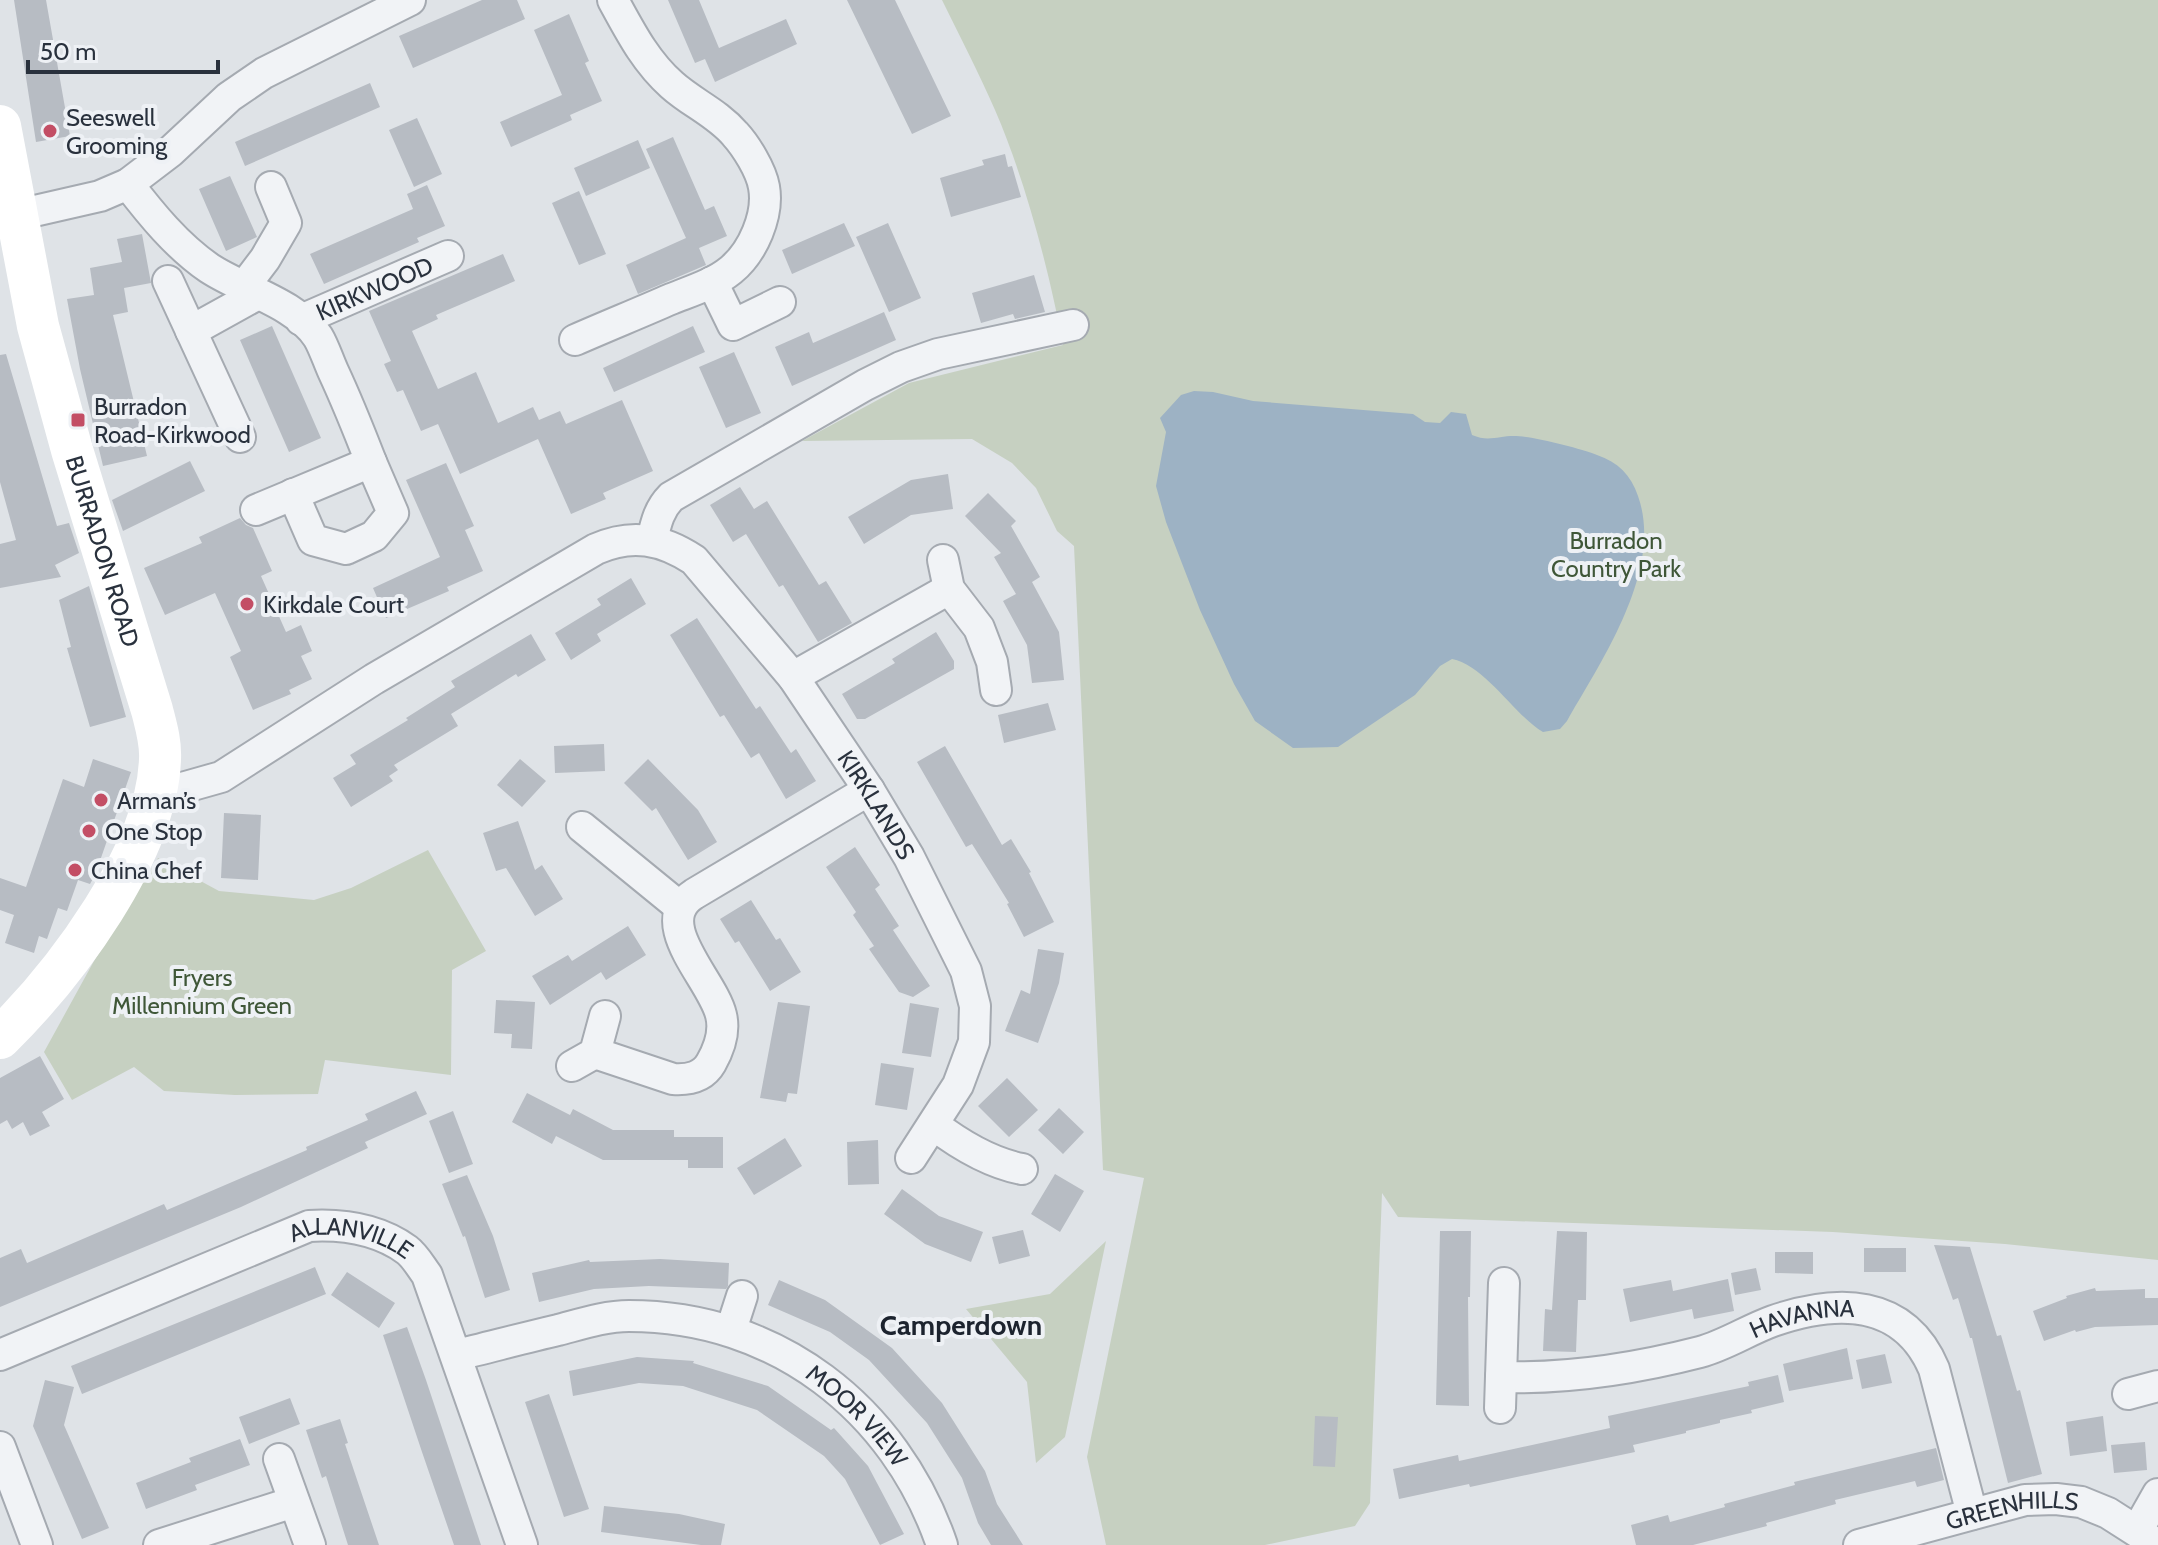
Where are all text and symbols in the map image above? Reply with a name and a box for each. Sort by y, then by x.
scale bar [28,24,218,74]
text: 50 m [40,37,96,66]
place label: Seeswell Grooming [66,103,168,160]
marker: Seeswell Grooming [41,122,59,140]
street label: KIRKWOOD [311,250,437,326]
place label: Burradon Road-Kirkwood [94,392,251,449]
marker: Burradon Road-Kirkwood [69,411,87,429]
street label: BURRADON ROAD [60,452,146,650]
park label: Burradon Country Park [1551,526,1681,583]
place label: Kirkdale Court [263,590,404,619]
marker: Kirkdale Court [238,595,256,613]
street label: KIRKLANDS [832,745,921,864]
place label: Arman’s [117,786,196,815]
marker: Arman’s [92,791,110,809]
place label: One Stop [105,817,203,846]
marker: One Stop [80,822,98,840]
place label: China Chef [91,856,202,885]
marker: China Chef [66,861,84,879]
park label: Fryers Millennium Green [112,963,292,1020]
street label: ALLANVILLE [284,1210,419,1264]
street label: HAVANNA [1745,1293,1855,1344]
district label: Camperdown [880,1308,1042,1342]
street label: MOOR VIEW [801,1358,914,1472]
street label: GREENHILLS [1942,1484,2080,1535]

